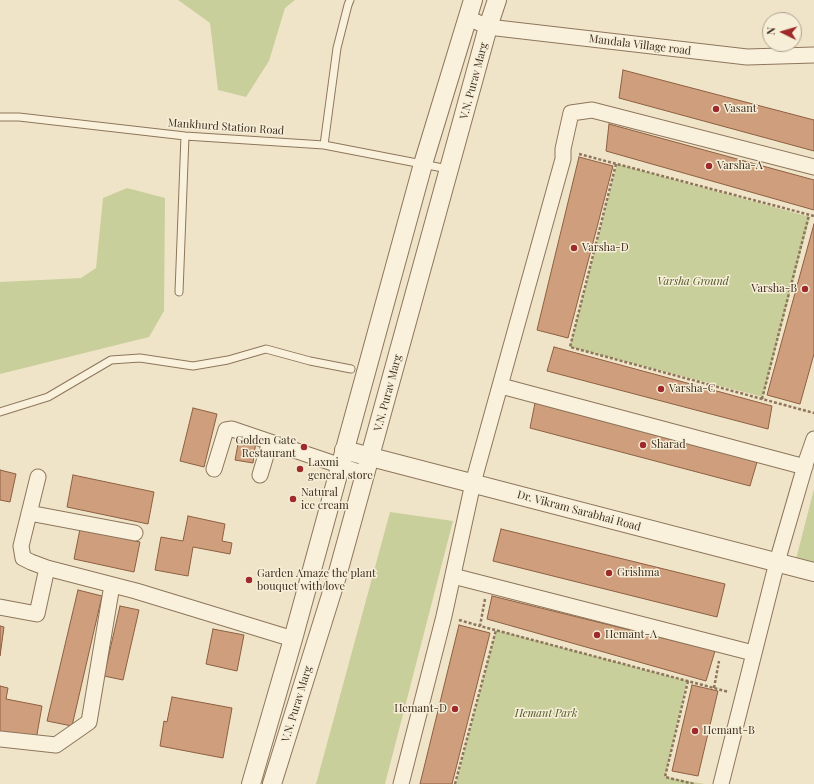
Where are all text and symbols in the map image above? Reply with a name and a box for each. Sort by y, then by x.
north arrow [762,12,802,52]
text: N [763,26,778,36]
street label: Mandala Village road [588,32,692,58]
street label: V.N. Purav Marg [457,41,491,121]
place label: Vasant [724,102,757,116]
marker: Vasant [711,104,721,114]
street label: Mankhurd Station Road [167,116,285,138]
place label: Varsha-A [717,159,763,173]
marker: Varsha-A [704,161,714,171]
place label: Varsha-D [582,241,629,255]
marker: Varsha-D [569,243,579,253]
park label: Varsha Ground [657,275,729,289]
place label: Varsha-B [751,282,797,296]
marker: Varsha-B [800,284,810,294]
street label: V.N. Purav Marg [371,353,405,433]
place label: Varsha-C [669,382,715,396]
marker: Varsha-C [656,384,666,394]
place label: Golden Gate Restaurant [235,434,296,460]
place label: Sharad [651,438,686,452]
marker: Sharad [638,440,648,450]
marker: Golden Gate Restaurant [299,442,309,452]
place label: Laxmi general store [308,456,373,482]
marker: Laxmi general store [295,464,305,474]
place label: Natural ice cream [301,486,349,512]
street label: Dr. Vikram Sarabhai Road [516,488,642,534]
marker: Natural ice cream [288,494,298,504]
place label: Grishma [617,566,659,580]
place label: Garden Amaze the plant bouquet with love [257,567,376,593]
marker: Grishma [604,568,614,578]
marker: Garden Amaze the plant bouquet with love [244,575,254,585]
place label: Hemant-A [605,628,657,642]
marker: Hemant-A [592,630,602,640]
street label: V.N. Purav Marg [279,664,315,744]
place label: Hemant-D [394,702,447,716]
marker: Hemant-D [450,704,460,714]
park label: Hemant Park [515,707,577,721]
place label: Hemant-B [703,724,755,738]
marker: Hemant-B [690,726,700,736]

